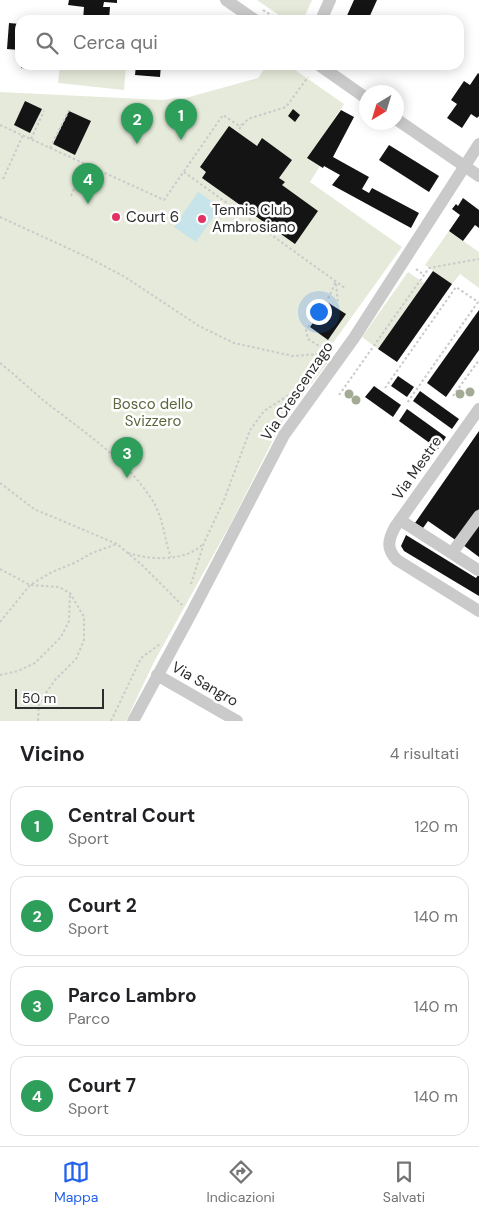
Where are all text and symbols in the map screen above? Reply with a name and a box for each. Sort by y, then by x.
search box [15,15,464,70]
icon: search [33,29,61,57]
text: Cerca qui [73,30,158,55]
north arrow [359,85,404,130]
pin: 1 [165,99,197,140]
pin: 2 [121,103,153,144]
pin: 4 [72,163,104,204]
place label: Tennis Club Ambrosiano [212,200,296,237]
place label: Court 6 [126,207,179,227]
marker: Court 6 [110,211,122,223]
marker: Tennis Club Ambrosiano [196,213,208,225]
your location [306,299,332,325]
street label: Via Crescenzago [256,337,338,444]
park label: Bosco dello Svizzero [113,394,193,431]
street label: Via Mestre [388,432,446,504]
pin: 3 [111,437,143,478]
street label: Via Sangro [168,657,242,711]
scale bar [15,686,104,709]
text: 50 m [22,689,56,707]
text: Vicino [20,740,85,768]
text: 4 risultati [390,743,459,764]
text: Central Court [68,803,195,828]
text: 1 [34,816,40,837]
text: 120 m [414,816,458,837]
text: Sport [68,828,109,849]
text: Court 2 [68,893,137,918]
text: 2 [32,906,42,927]
text: 140 m [414,906,458,927]
text: Sport [68,918,109,939]
text: Parco Lambro [68,983,197,1008]
text: 3 [32,996,42,1017]
text: 140 m [414,996,458,1017]
text: Parco [68,1008,110,1029]
text: Court 7 [68,1073,136,1098]
text: 4 [32,1086,42,1107]
text: 140 m [414,1086,458,1107]
text: Sport [68,1098,109,1119]
tab: Mappa [54,1158,99,1206]
tab: Indicazioni [206,1158,275,1206]
tab: Salvati [383,1158,425,1206]

